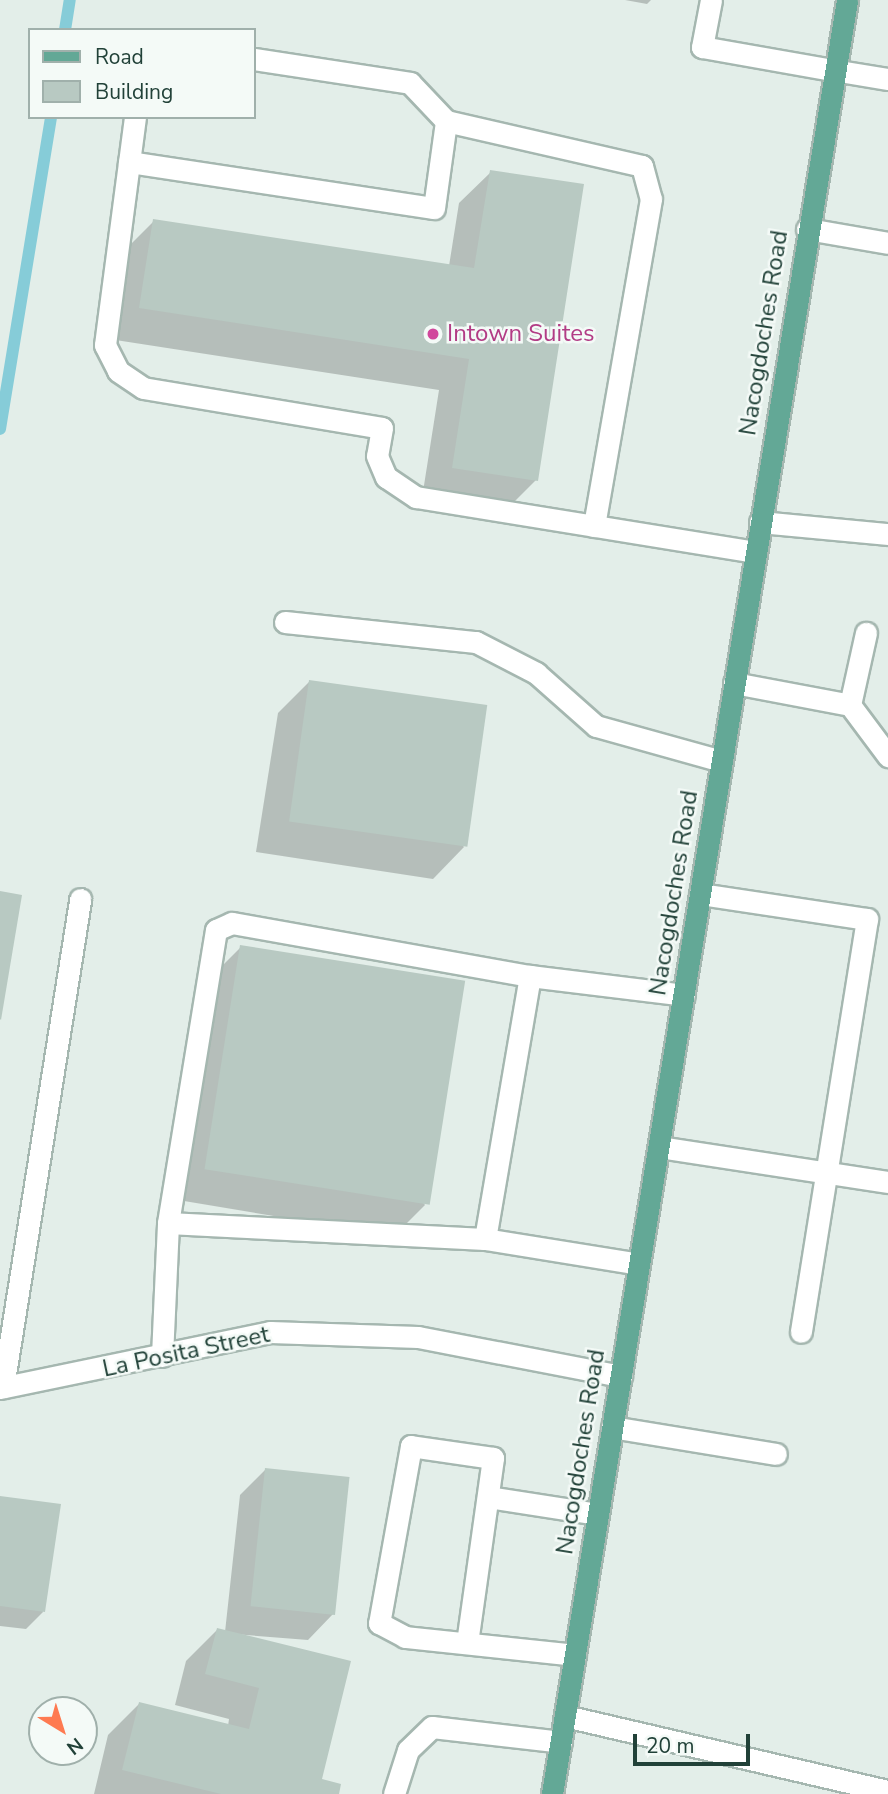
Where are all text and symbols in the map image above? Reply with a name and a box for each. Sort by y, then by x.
legend [28,28,256,119]
text: Road [95,43,144,71]
text: Building [95,78,173,106]
street label: Nacogdoches Road [734,228,794,438]
place label: Intown Suites [447,320,595,348]
marker: Intown Suites [425,326,441,342]
street label: Nacogdoches Road [644,788,704,998]
street label: La Posita Street [100,1320,272,1384]
street label: Nacogdoches Road [551,1347,611,1557]
north arrow [28,1696,98,1766]
scale bar [636,1720,753,1764]
text: N [61,1731,88,1761]
text: 20 m [646,1732,695,1760]

